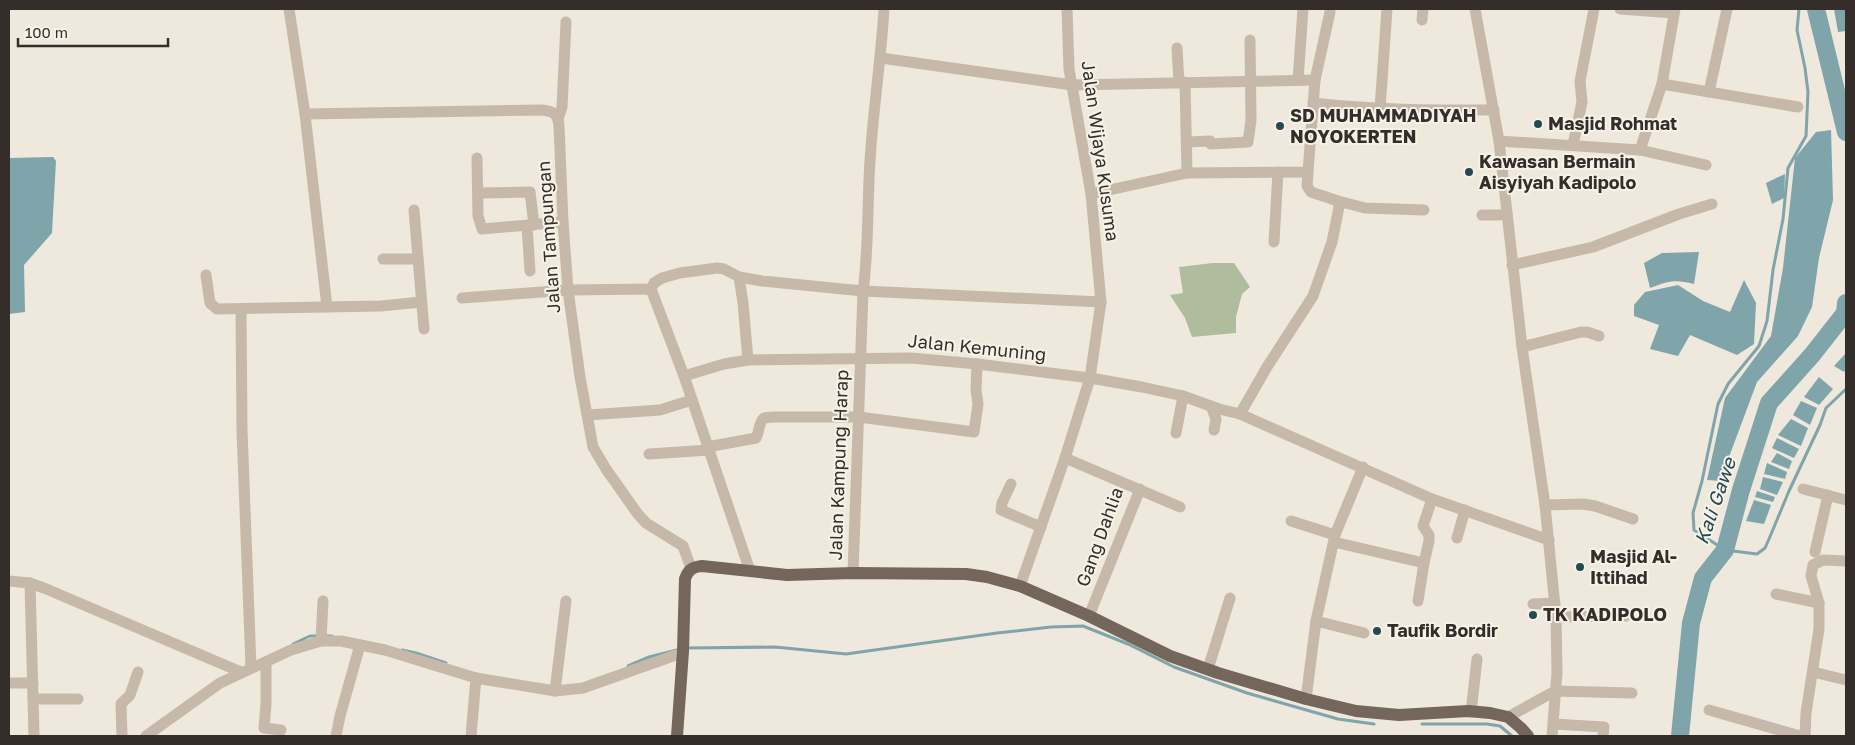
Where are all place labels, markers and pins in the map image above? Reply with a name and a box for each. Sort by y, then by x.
place label: SD MUHAMMADIYAH NOYOKERTEN [1290,104,1476,147]
place label: Masjid Rohmat [1548,112,1677,134]
marker: Masjid Rohmat [1532,118,1544,130]
marker: SD MUHAMMADIYAH NOYOKERTEN [1274,120,1286,132]
place label: Kawasan Bermain Aisyiyah Kadipolo [1479,150,1636,193]
marker: Kawasan Bermain Aisyiyah Kadipolo [1463,166,1475,178]
place label: Masjid Al- Ittihad [1590,545,1677,588]
marker: Masjid Al- Ittihad [1574,561,1586,573]
place label: TK KADIPOLO [1543,603,1667,625]
marker: TK KADIPOLO [1527,609,1539,621]
place label: Taufik Bordir [1387,619,1498,641]
marker: Taufik Bordir [1371,625,1383,637]

